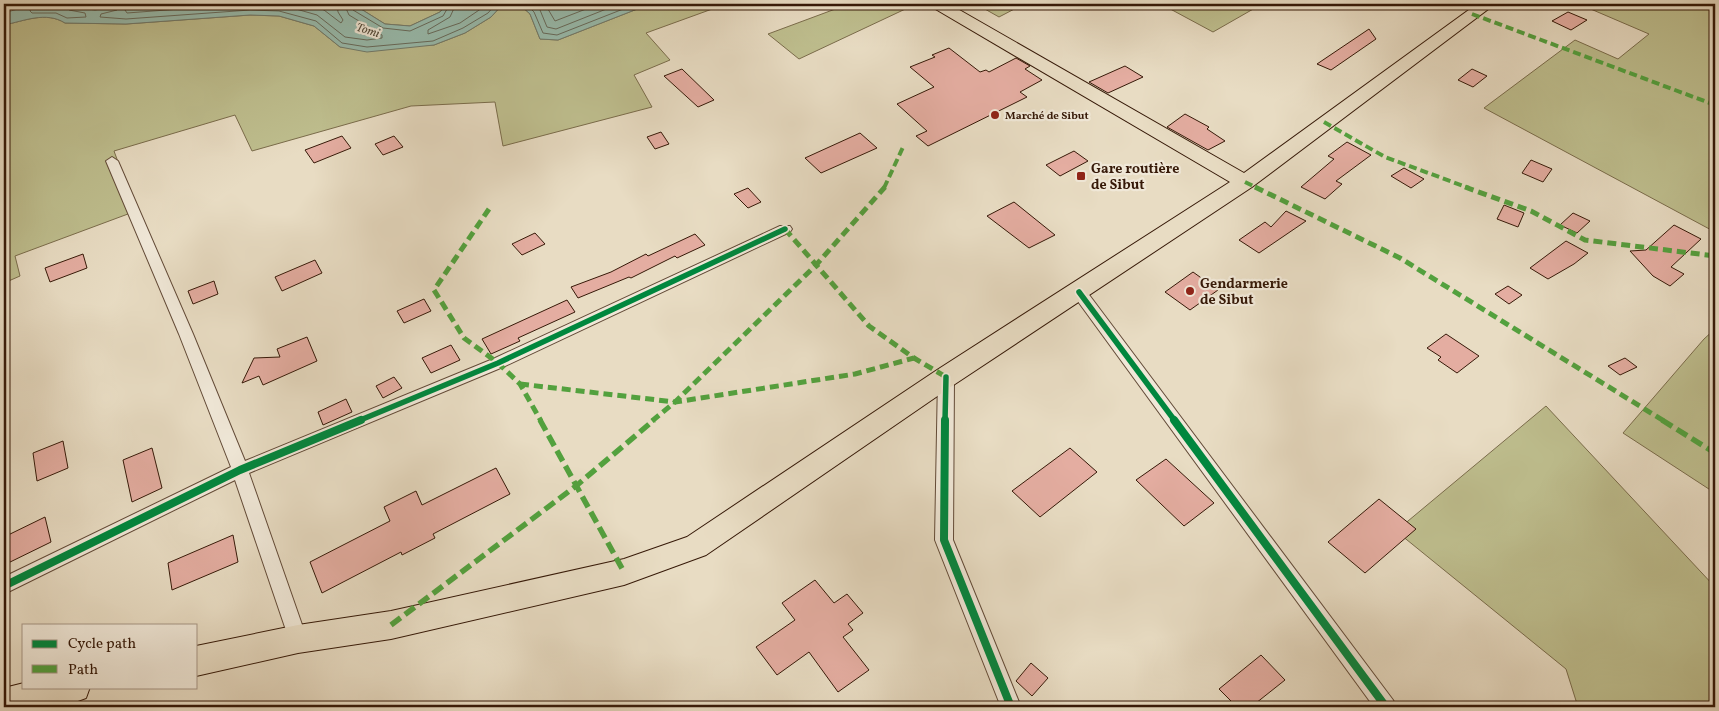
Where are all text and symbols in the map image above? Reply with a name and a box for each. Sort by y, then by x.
water label: Tomi [354,20,382,42]
marker: Marché de Sibut [989,109,1001,121]
place label: Marché de Sibut [1005,109,1089,124]
place label: Gare routière de Sibut [1091,160,1179,195]
marker: Gare routière de Sibut [1075,170,1087,182]
place label: Gendarmerie de Sibut [1200,275,1288,310]
marker: Gendarmerie de Sibut [1184,285,1196,297]
legend [22,624,198,688]
text: Cycle path [68,634,136,655]
text: Path [68,660,98,681]

